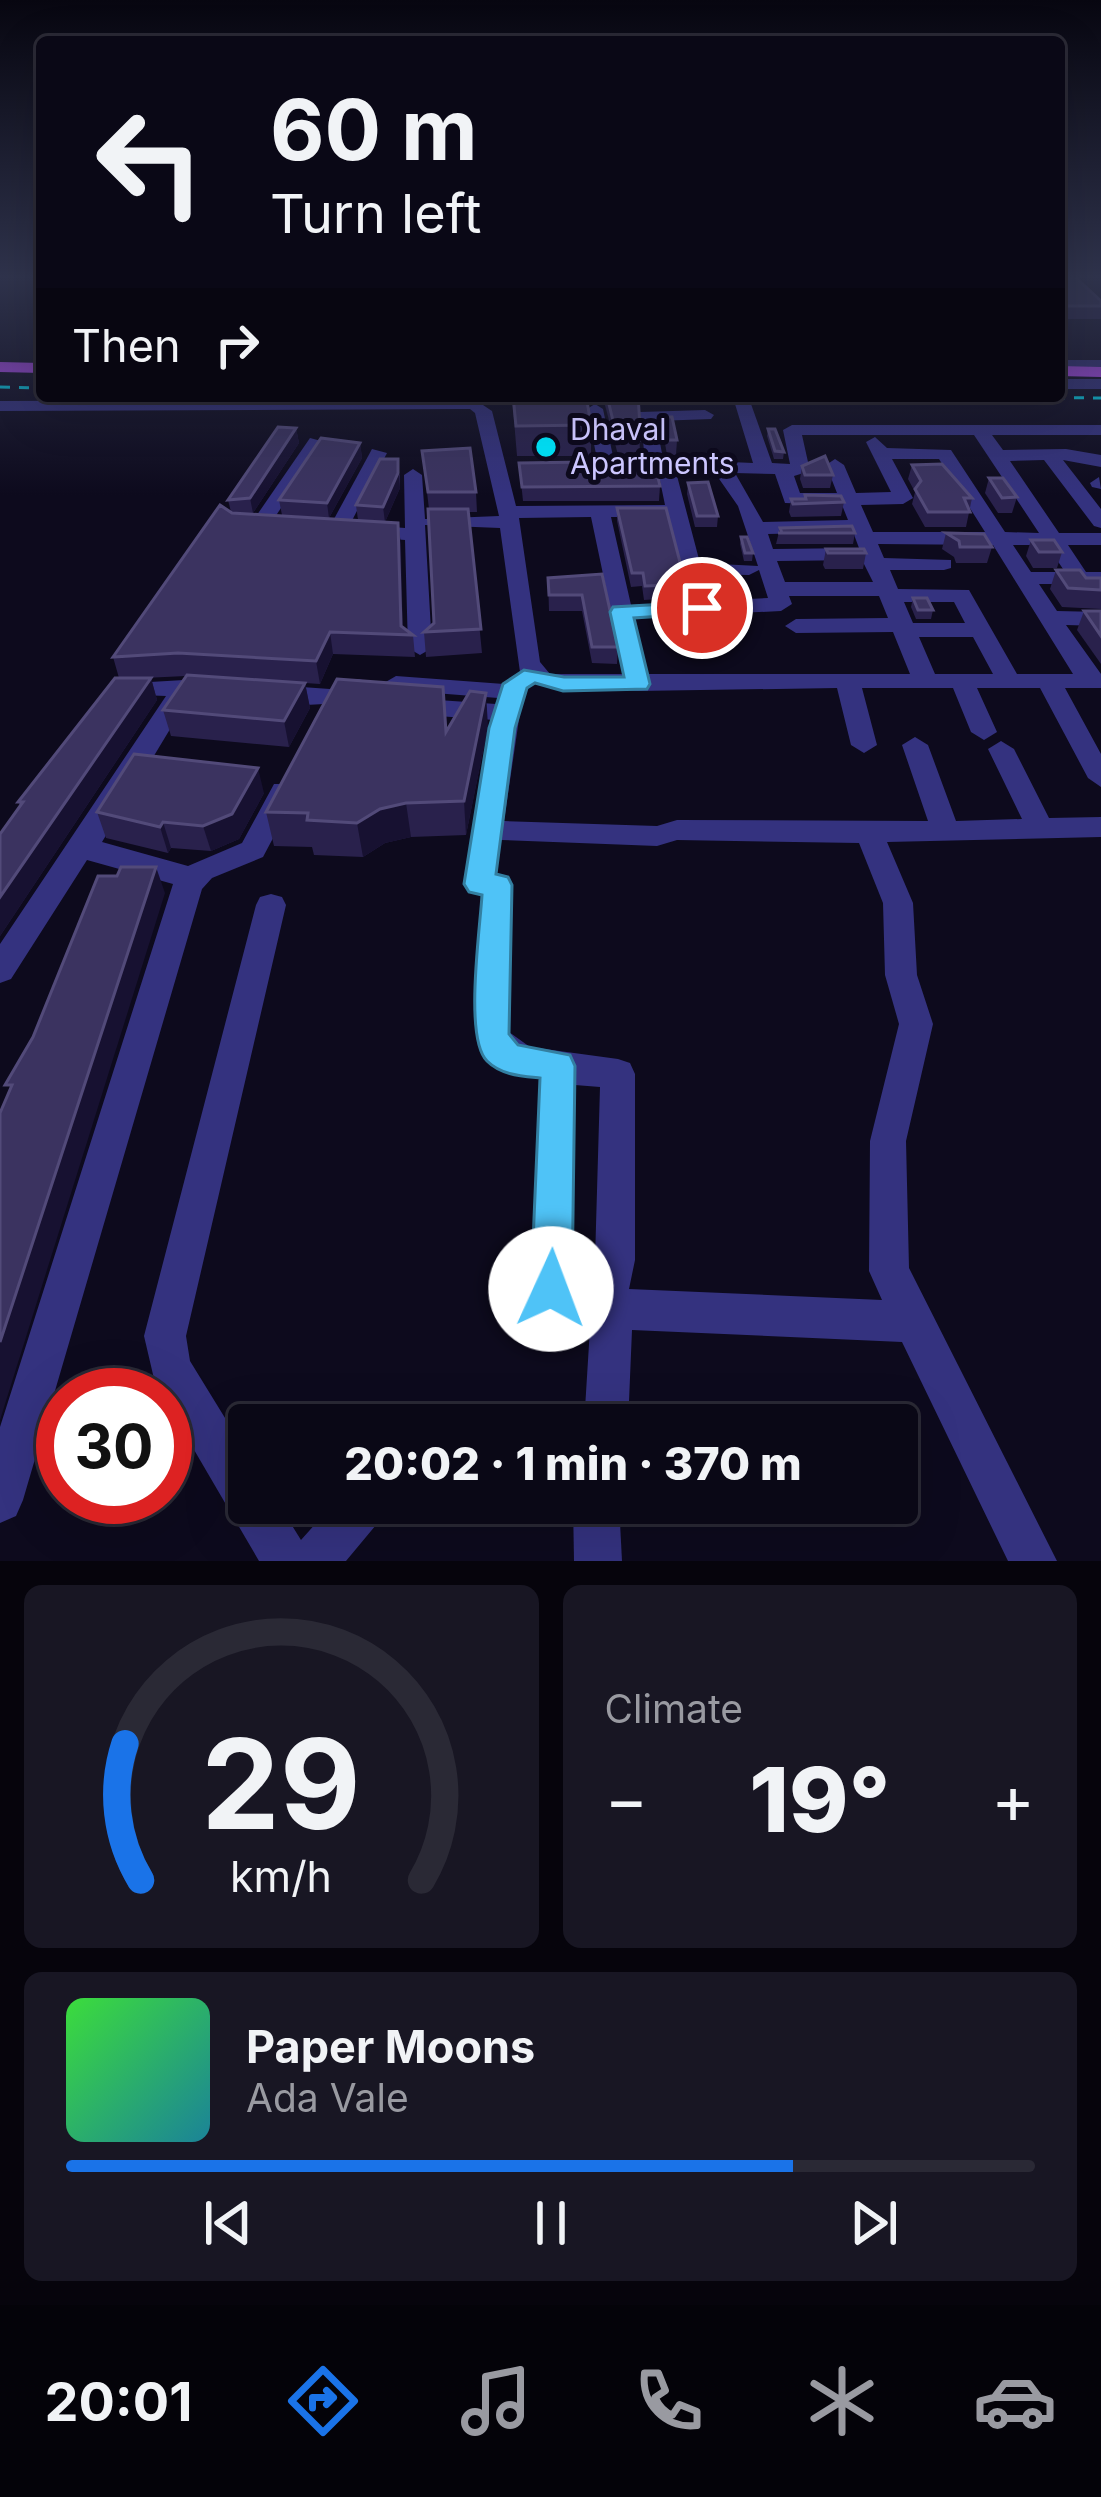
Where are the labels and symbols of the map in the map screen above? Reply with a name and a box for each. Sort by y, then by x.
place label: Dhaval Apartments [570,411,735,481]
marker: Dhaval Apartments [533,434,559,460]
pin [651,557,753,659]
position arrow [488,1226,614,1352]
speed limit sign: 30 [36,1368,192,1524]

